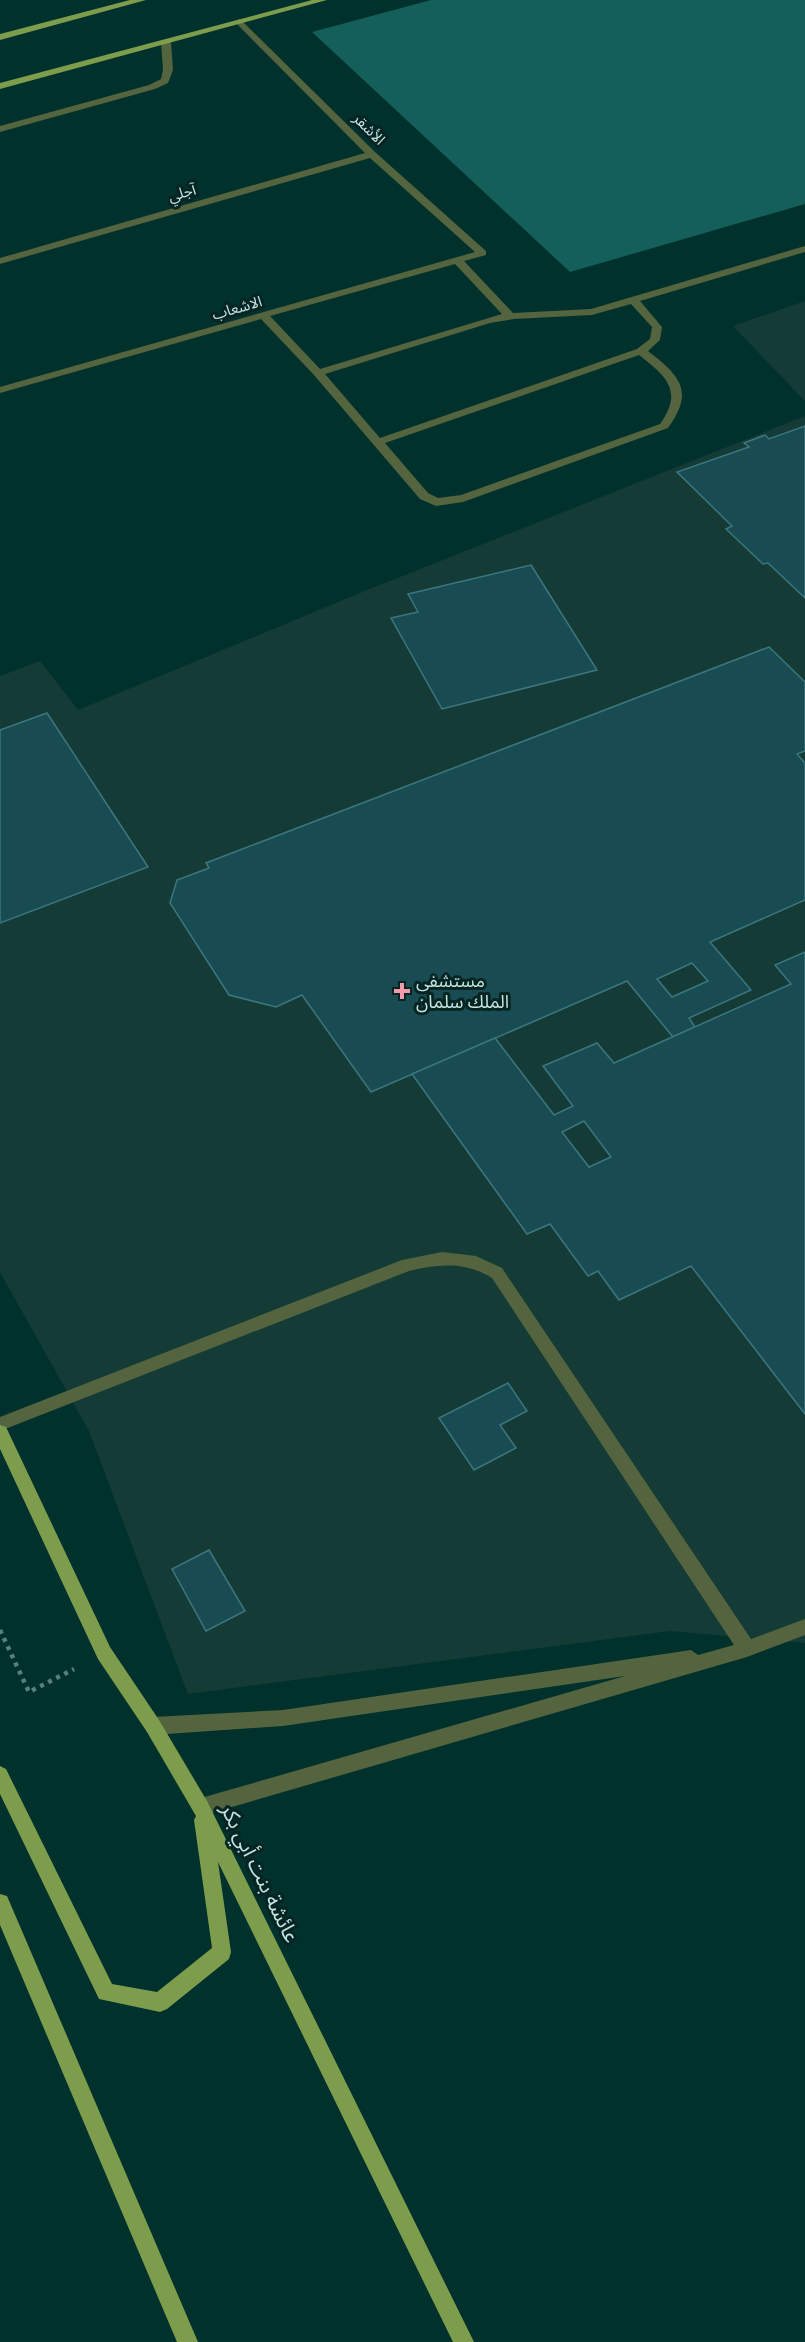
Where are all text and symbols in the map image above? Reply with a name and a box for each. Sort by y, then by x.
street label: الأشقر [349,109,389,149]
street label: آجلي [166,180,199,208]
street label: الاشعاب [210,292,264,324]
place label: مستشفى الملك سلمان [416,970,509,1013]
marker: مستشفى الملك سلمان [393,982,411,1000]
street label: عائشة بنت أبي بكر [212,1798,305,1948]

